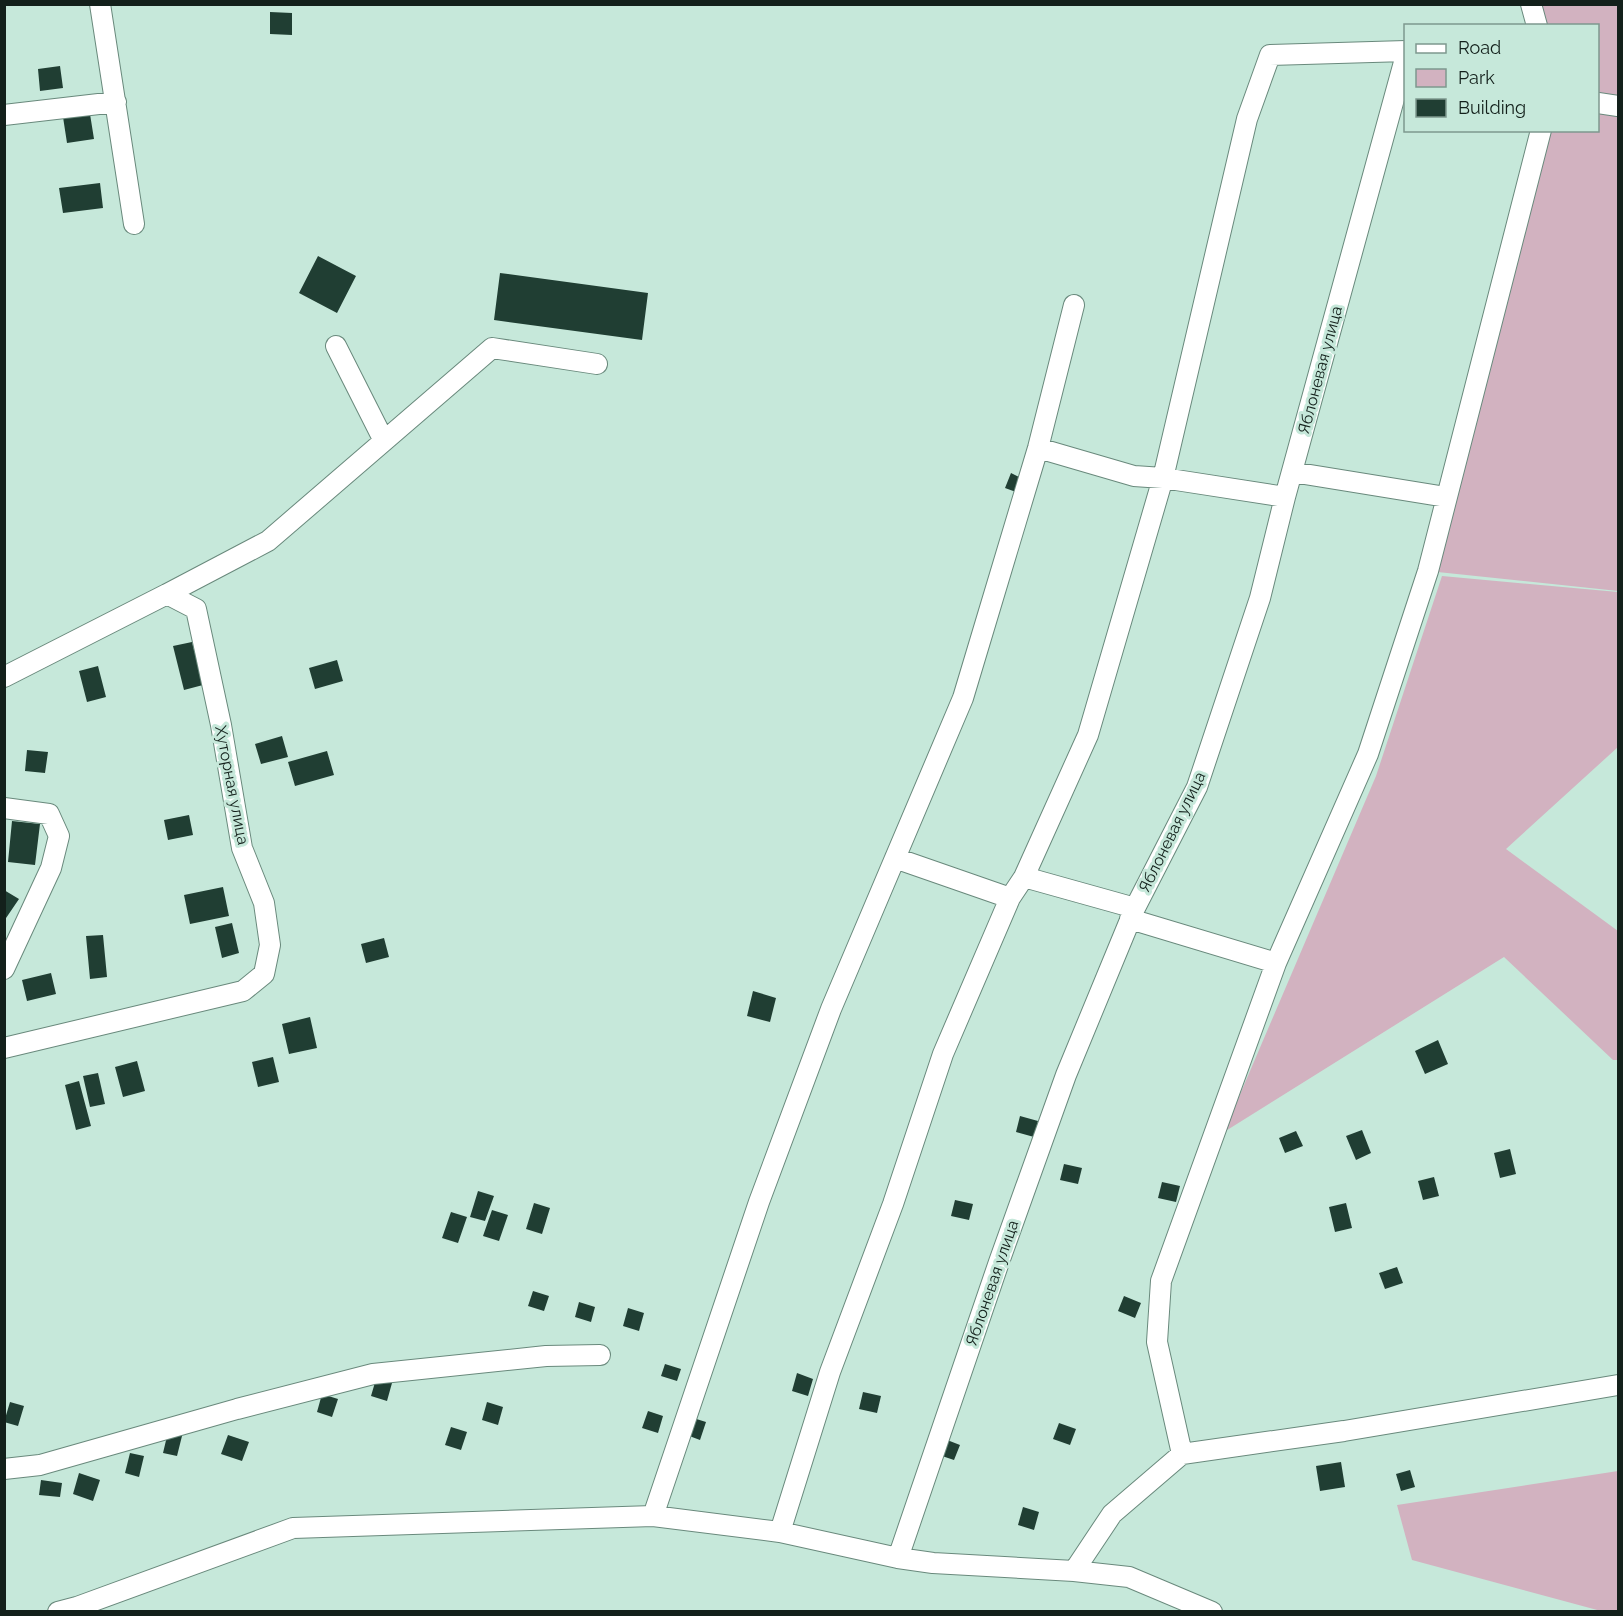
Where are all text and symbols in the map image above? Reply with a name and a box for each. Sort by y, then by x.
legend [1404,24,1599,132]
text: Road [1458,37,1501,58]
text: Park [1458,67,1495,88]
text: Building [1458,97,1526,118]
street label: Яблоневая улица [1294,304,1346,436]
street label: Хуторная улица [211,724,253,846]
street label: Яблоневая улица [1135,769,1209,895]
street label: Яблоневая улица [962,1218,1022,1348]

